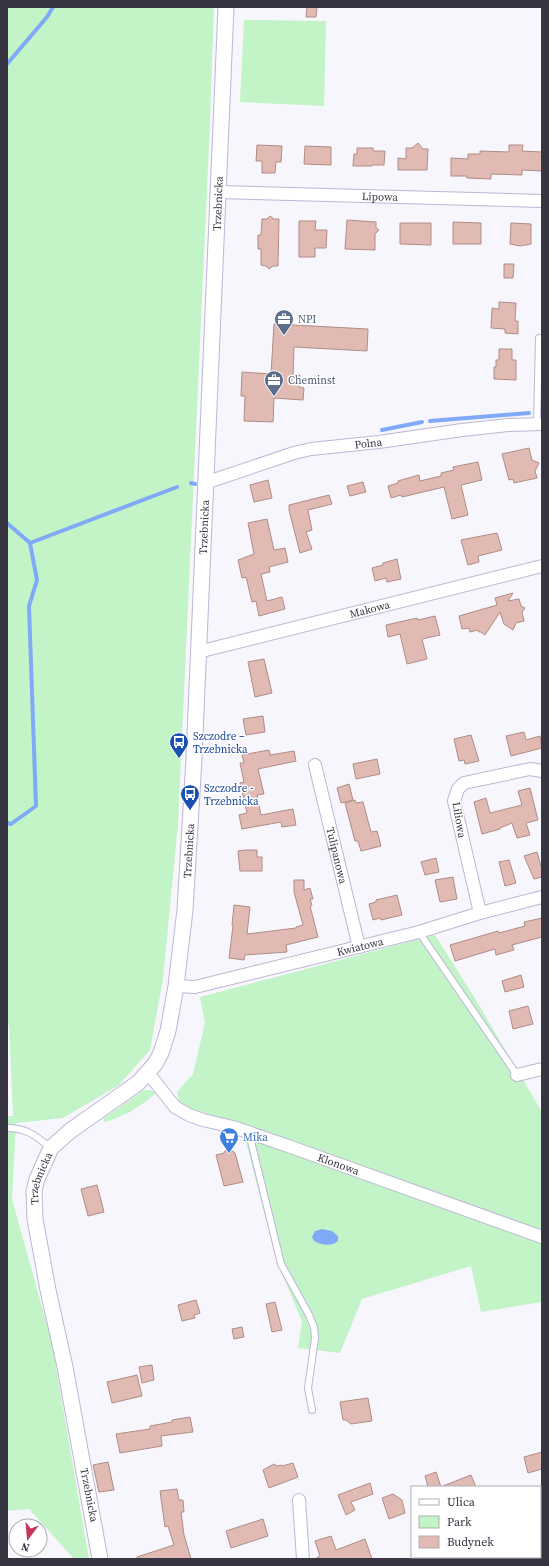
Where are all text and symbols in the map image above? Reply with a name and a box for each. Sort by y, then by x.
street label: Trzebnicka [209,175,226,231]
street label: Lipowa [362,189,399,205]
office icon: NPI [273,308,295,336]
place label: NPI [298,312,316,327]
office icon: Cheminst [263,369,285,397]
place label: Cheminst [288,373,336,388]
street label: Polna [354,434,384,452]
street label: Trzebnicka [195,499,213,555]
street label: Makowa [348,597,392,621]
place label: Szczodre – Trzebnicka [193,729,248,757]
bus stop icon: Szczodre – Trzebnicka [168,731,190,759]
place label: Szczodre - Trzebnicka [204,781,259,809]
bus stop icon: Szczodre - Trzebnicka [179,783,201,811]
street label: Liliowa [448,801,470,840]
street label: Trzebnicka [179,823,198,879]
street label: Tulipanowa [323,826,351,886]
street label: Kwiatowa [335,933,385,959]
supermarket icon: Mika [218,1126,240,1154]
place label: Mika [243,1130,268,1145]
street label: Trzebnicka [26,1149,56,1205]
street label: Klonowa [316,1150,362,1179]
street label: Trzebnicka [76,1467,102,1524]
legend [411,1486,541,1558]
text: Ulica [447,1494,476,1510]
text: Park [447,1514,472,1530]
north arrow [8,1518,48,1558]
text: Budynek [447,1534,494,1550]
text: N [19,1539,31,1555]

